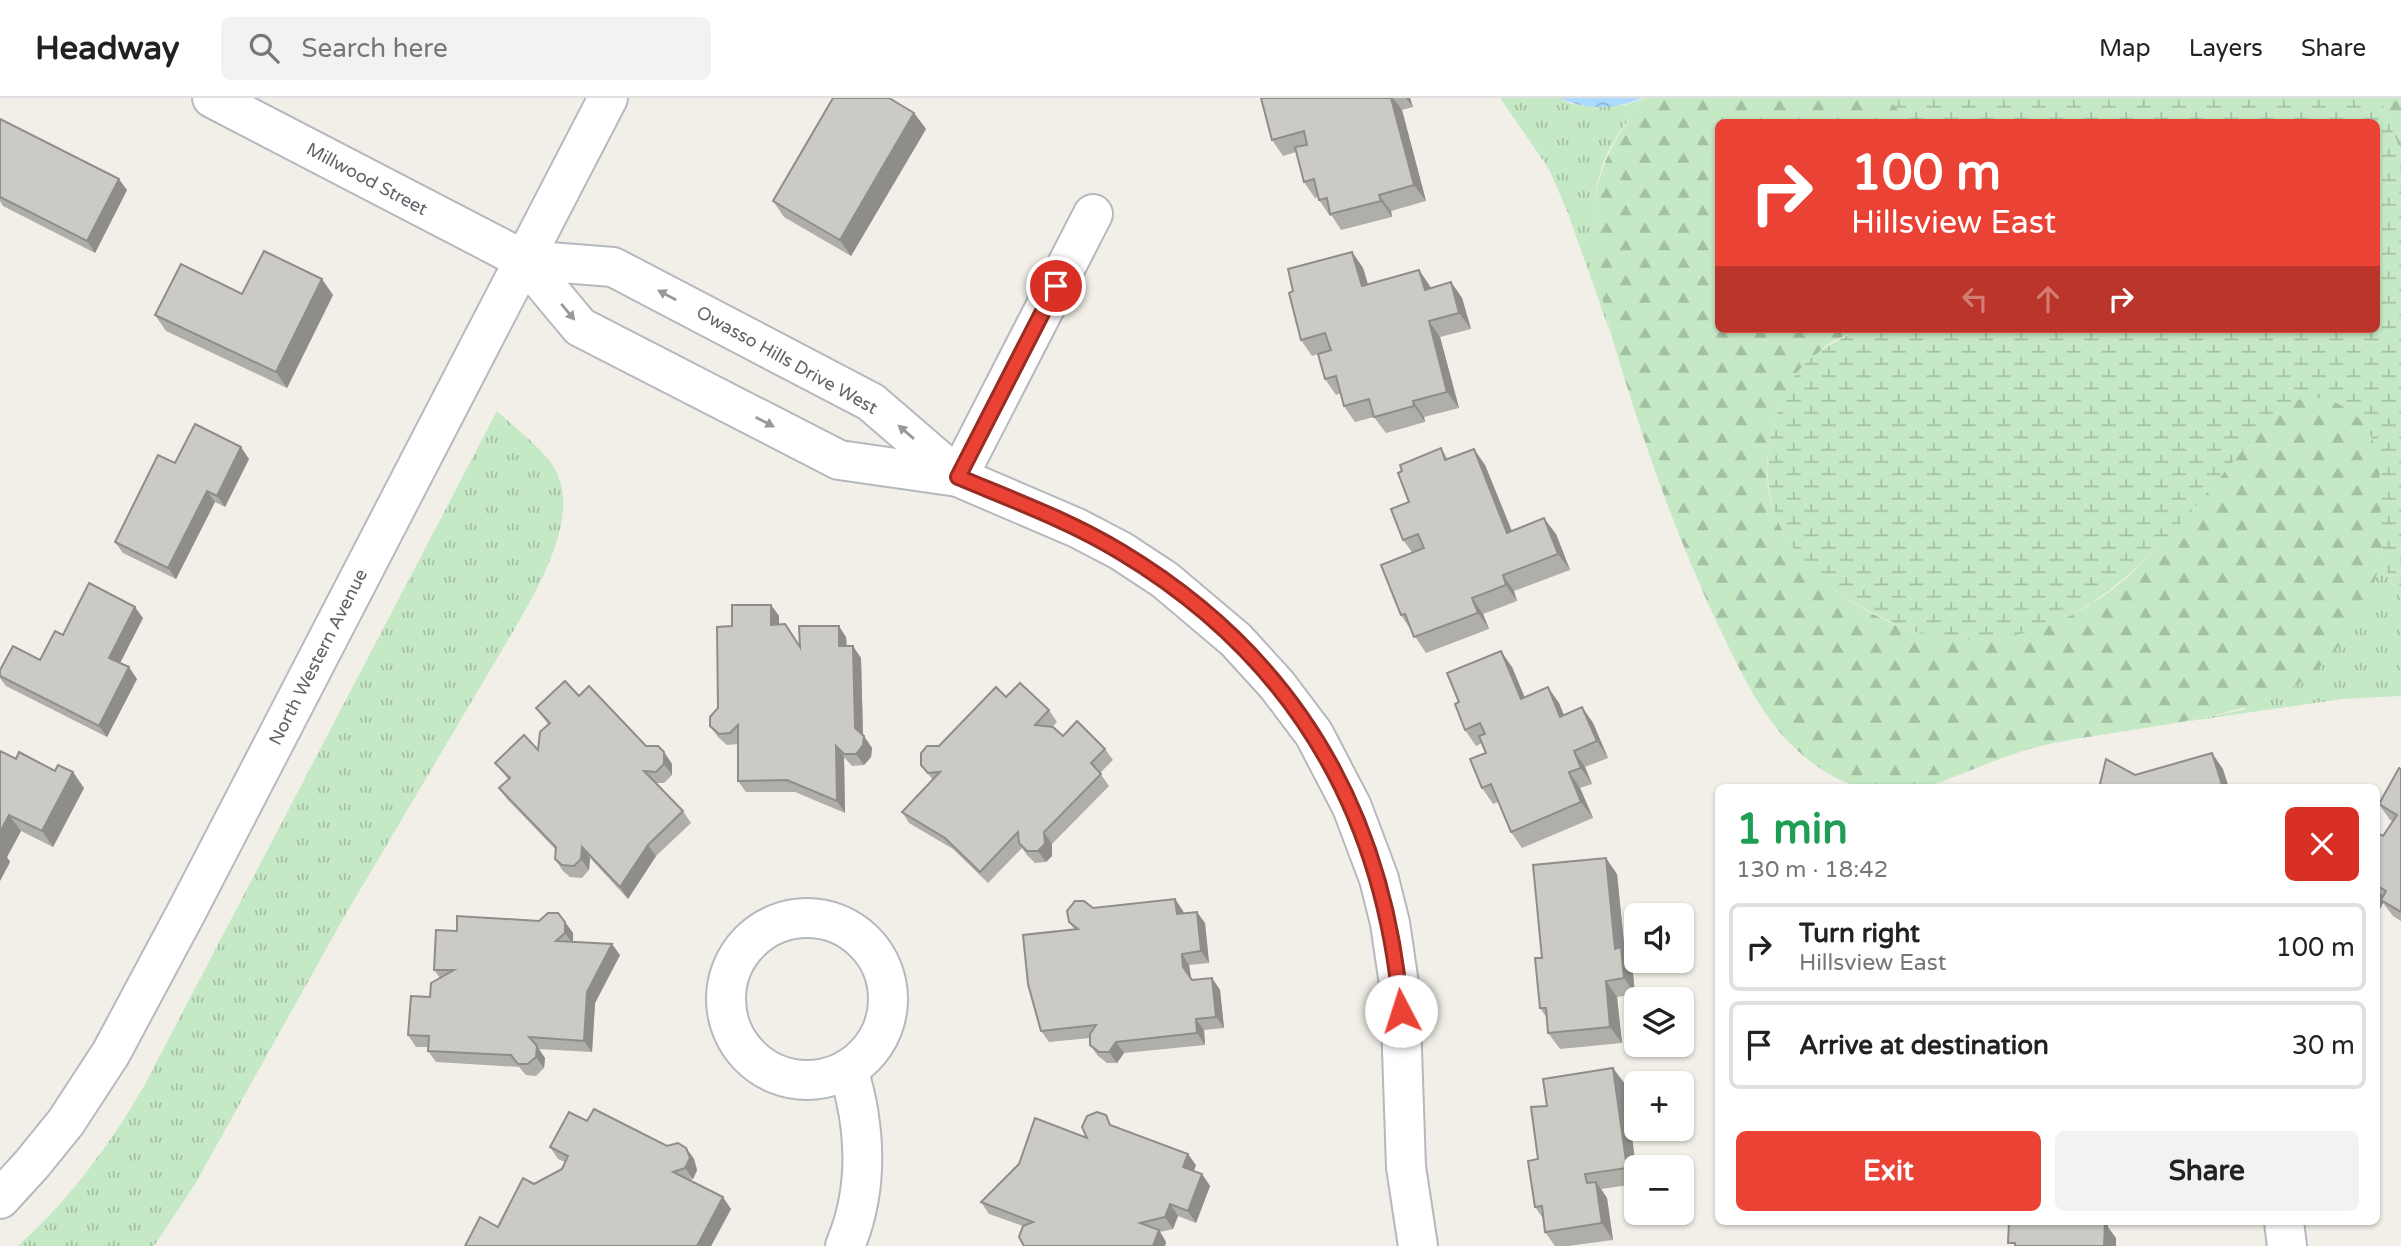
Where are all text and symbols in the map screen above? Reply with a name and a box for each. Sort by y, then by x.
search box [221,17,711,80]
text: Headway [35,29,179,68]
icon: search [245,29,283,67]
text: Search here [301,33,448,64]
text: Map [2099,34,2151,63]
text: Layers [2189,34,2263,63]
text: Share [2301,34,2366,63]
street label: Millwood Street [303,138,431,220]
text: 100 m [1851,144,2001,203]
icon: right [1736,147,1827,238]
text: Hillsview East [1851,204,2056,242]
pin [1026,256,1086,316]
icon: arrive [1037,267,1075,305]
icon: left [1956,280,1994,318]
icon: ahead [2029,280,2067,318]
icon: right [2102,280,2140,318]
one-way arrow [657,290,677,301]
street label: Owasso Hills Drive West [692,301,882,419]
one-way arrow [560,303,576,321]
one-way arrow [756,416,775,428]
one-way arrow [898,425,915,440]
street label: North Western Avenue [264,565,372,749]
text: 1 min [1736,804,1848,855]
button: close [2285,807,2359,881]
text: 130 m · 18:42 [1736,856,1888,884]
map controls [1624,903,1694,1225]
button: sound [1624,903,1694,973]
text: Turn right [1799,918,1920,949]
icon: right [1740,928,1778,966]
text: 100 m [2275,932,2355,963]
text: Hillsview East [1799,949,1946,977]
position arrow [1364,974,1438,1048]
button: layers [1624,987,1694,1057]
icon: arrive [1740,1026,1778,1064]
text: Arrive at destination [1799,1030,2049,1061]
text: 30 m [2292,1030,2355,1061]
button: + [1624,1071,1694,1141]
button: Exit [1736,1131,2041,1211]
button: Share [2055,1131,2359,1211]
button: − [1624,1155,1694,1225]

